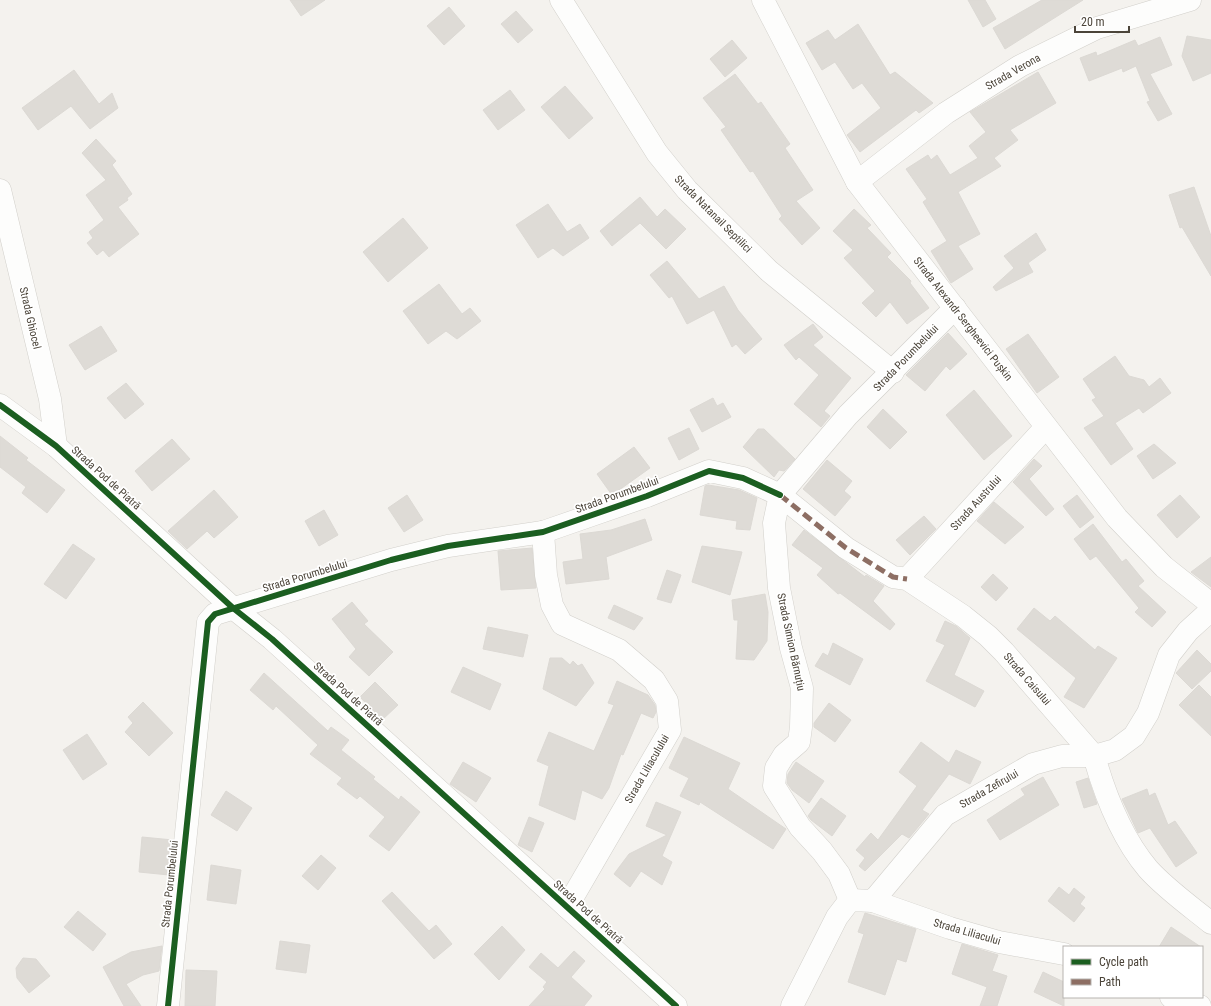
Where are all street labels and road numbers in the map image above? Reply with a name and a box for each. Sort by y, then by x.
street label: Strada Verona [983,51,1043,93]
street label: Strada Natanail Septilici [672,173,754,255]
street label: Strada Alexandr Sergheevici Pușkin [911,255,1015,383]
street label: Strada Ghiocel [17,286,43,350]
street label: Strada Porumbelului [871,322,941,394]
street label: Strada Pod de Piatră [69,443,143,513]
street label: Strada Austrului [948,473,1004,533]
street label: Strada Porumbelului [573,474,661,516]
street label: Strada Porumbelului [261,557,349,595]
street label: Strada Simion Bărnuțiu [774,592,808,692]
street label: Strada Caisului [1001,650,1053,708]
street label: Strada Pod de Piatră [311,659,385,729]
street label: Strada Liliaculului [622,732,672,806]
street label: Strada Zefirului [957,767,1021,811]
street label: Strada Porumbelului [159,840,181,928]
street label: Strada Pod de Piatră [551,877,625,947]
street label: Strada Liliacului [932,916,1002,948]

